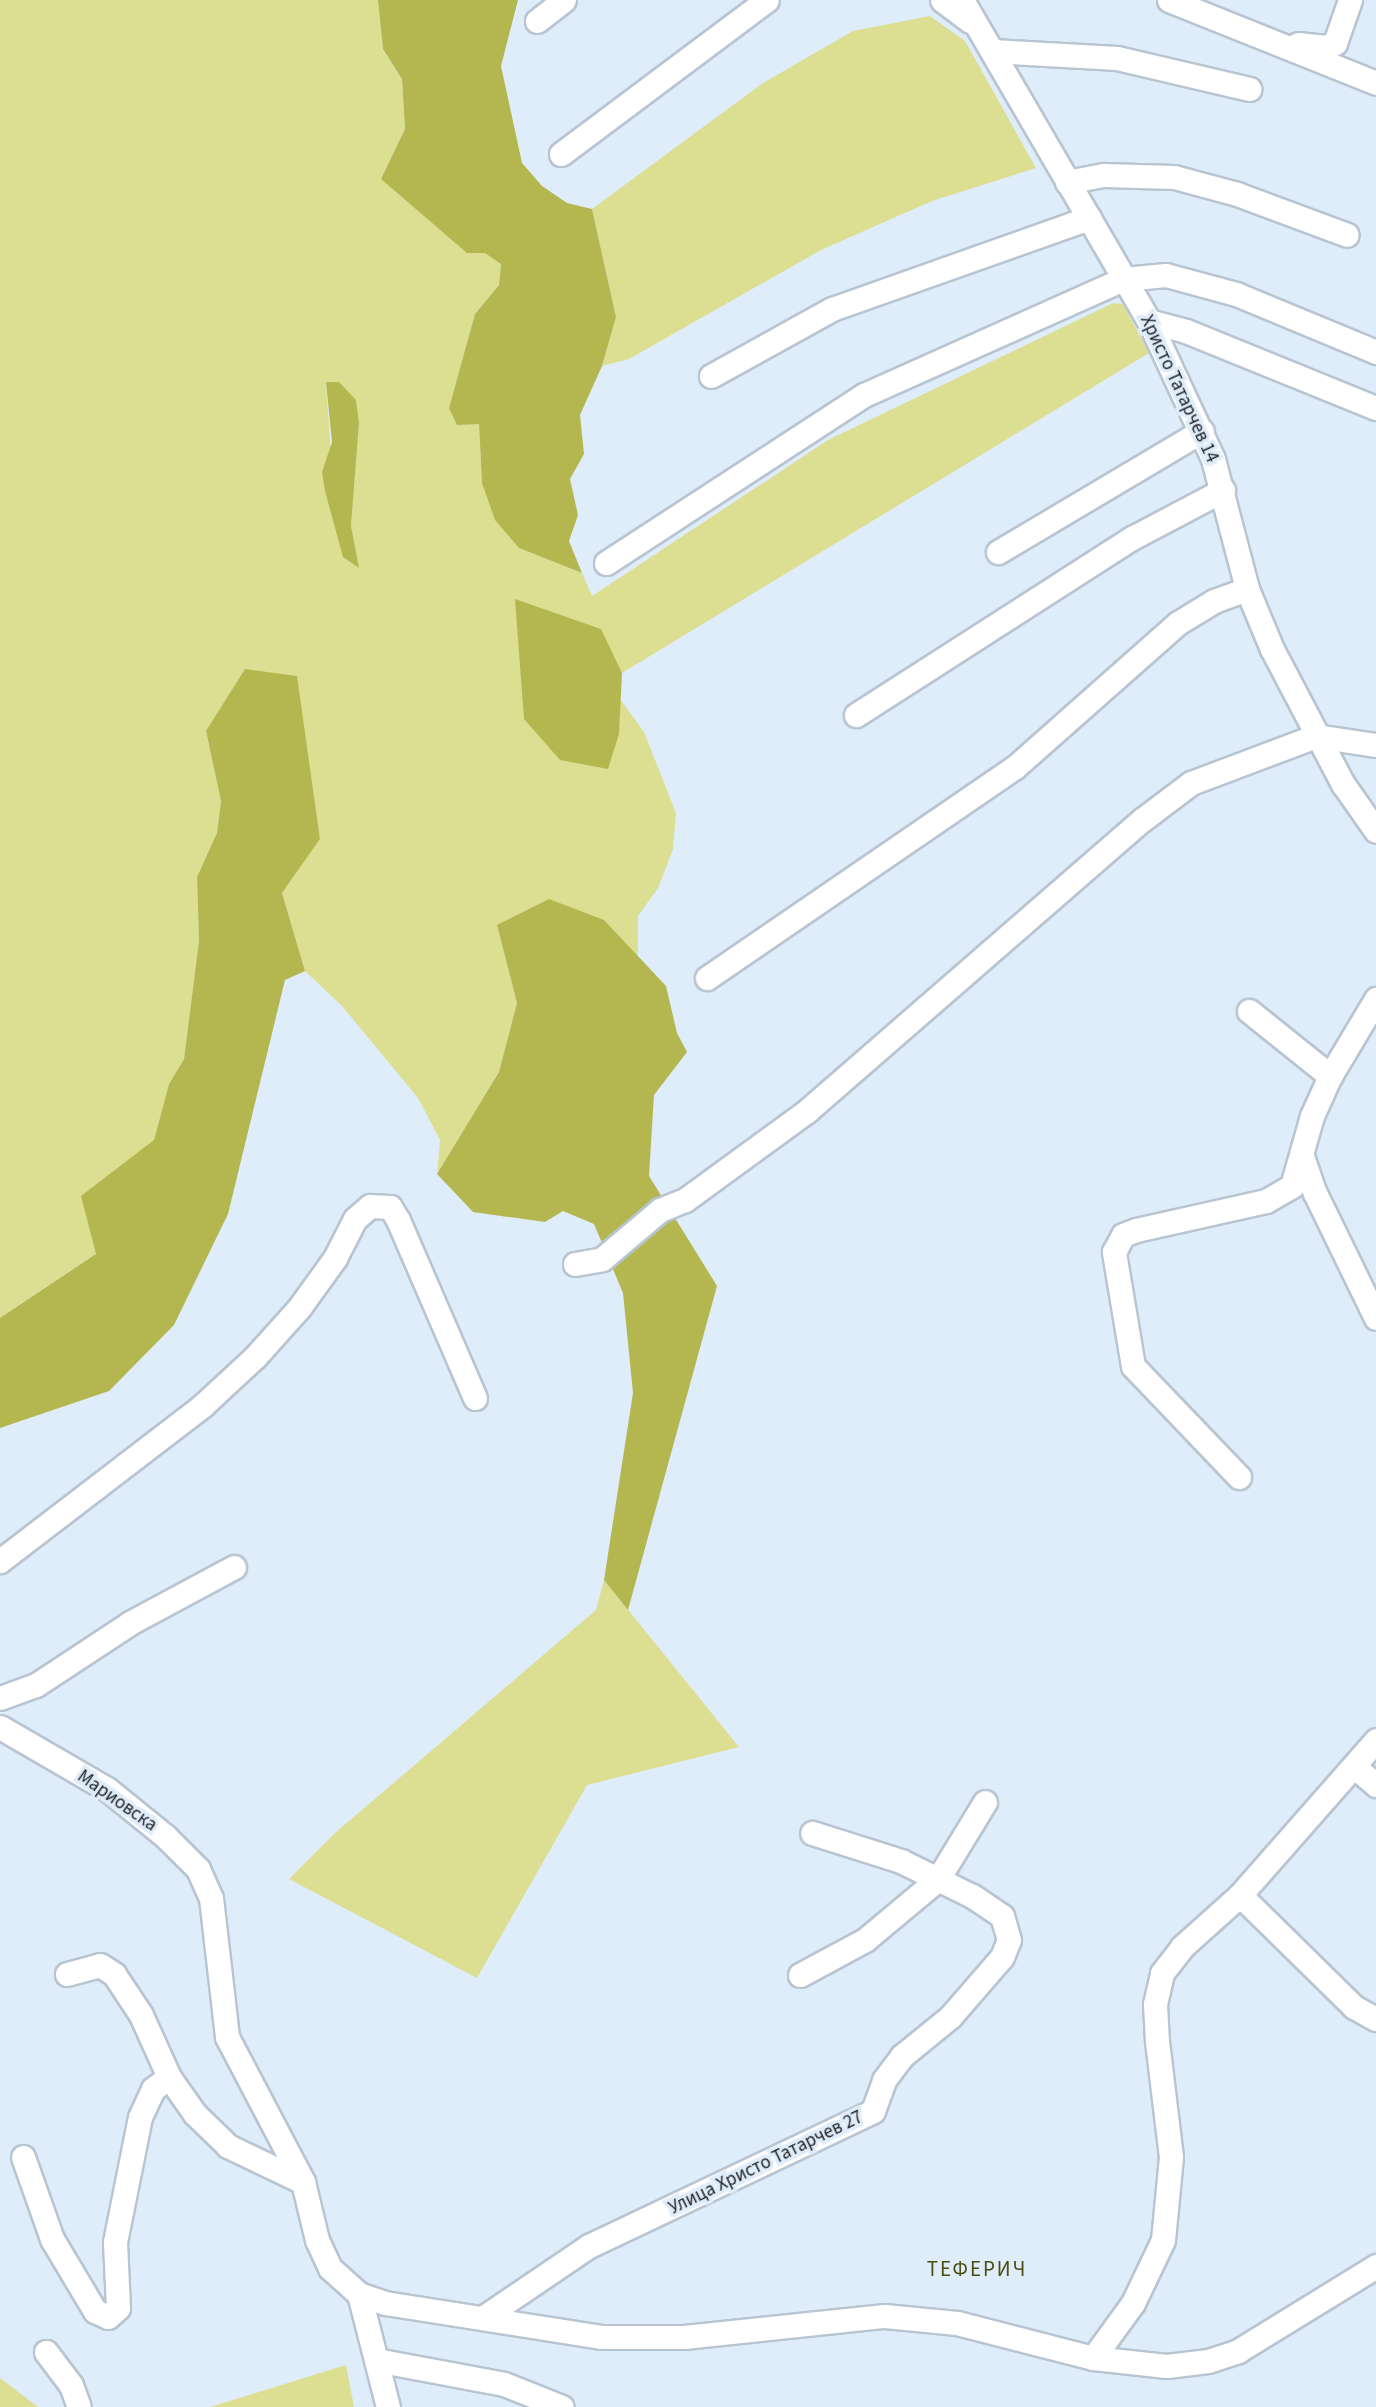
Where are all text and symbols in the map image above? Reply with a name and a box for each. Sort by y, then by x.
street label: Христо Татарчев 14 [1135,312,1223,466]
street label: Мариовска [73,1765,161,1837]
street label: Улица Христо Татарчев 27 [665,2106,867,2220]
district label: ТЕФЕРИЧ [928,2256,1026,2282]

